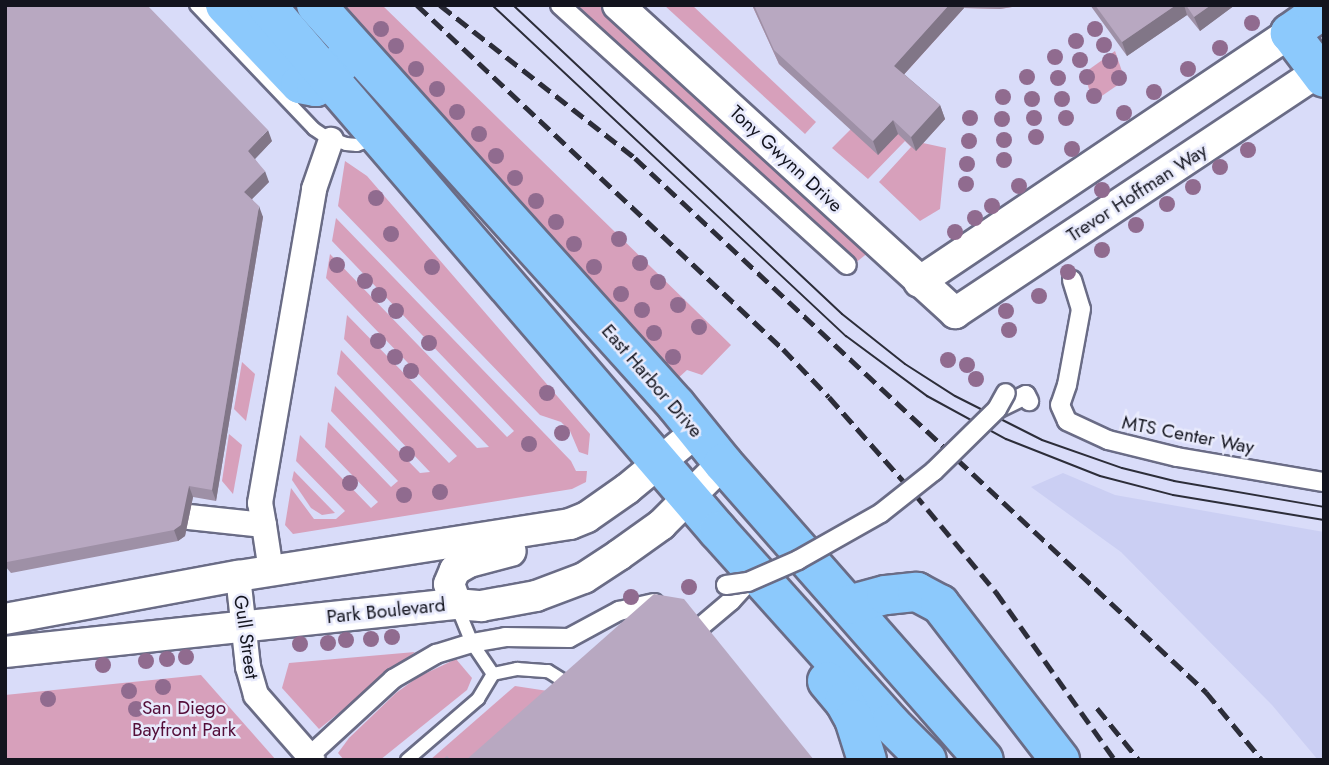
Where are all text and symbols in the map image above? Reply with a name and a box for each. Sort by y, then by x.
street label: Tony Gwynn Drive [725,101,847,217]
street label: Trevor Hoffman Way [1063,139,1211,247]
street label: East Harbor Drive [597,320,707,442]
street label: MTS Center Way [1120,411,1256,459]
street label: Park Boulevard [326,593,446,629]
street label: Gull Street [229,594,263,680]
park label: San Diego Bayfront Park [132,697,236,741]

